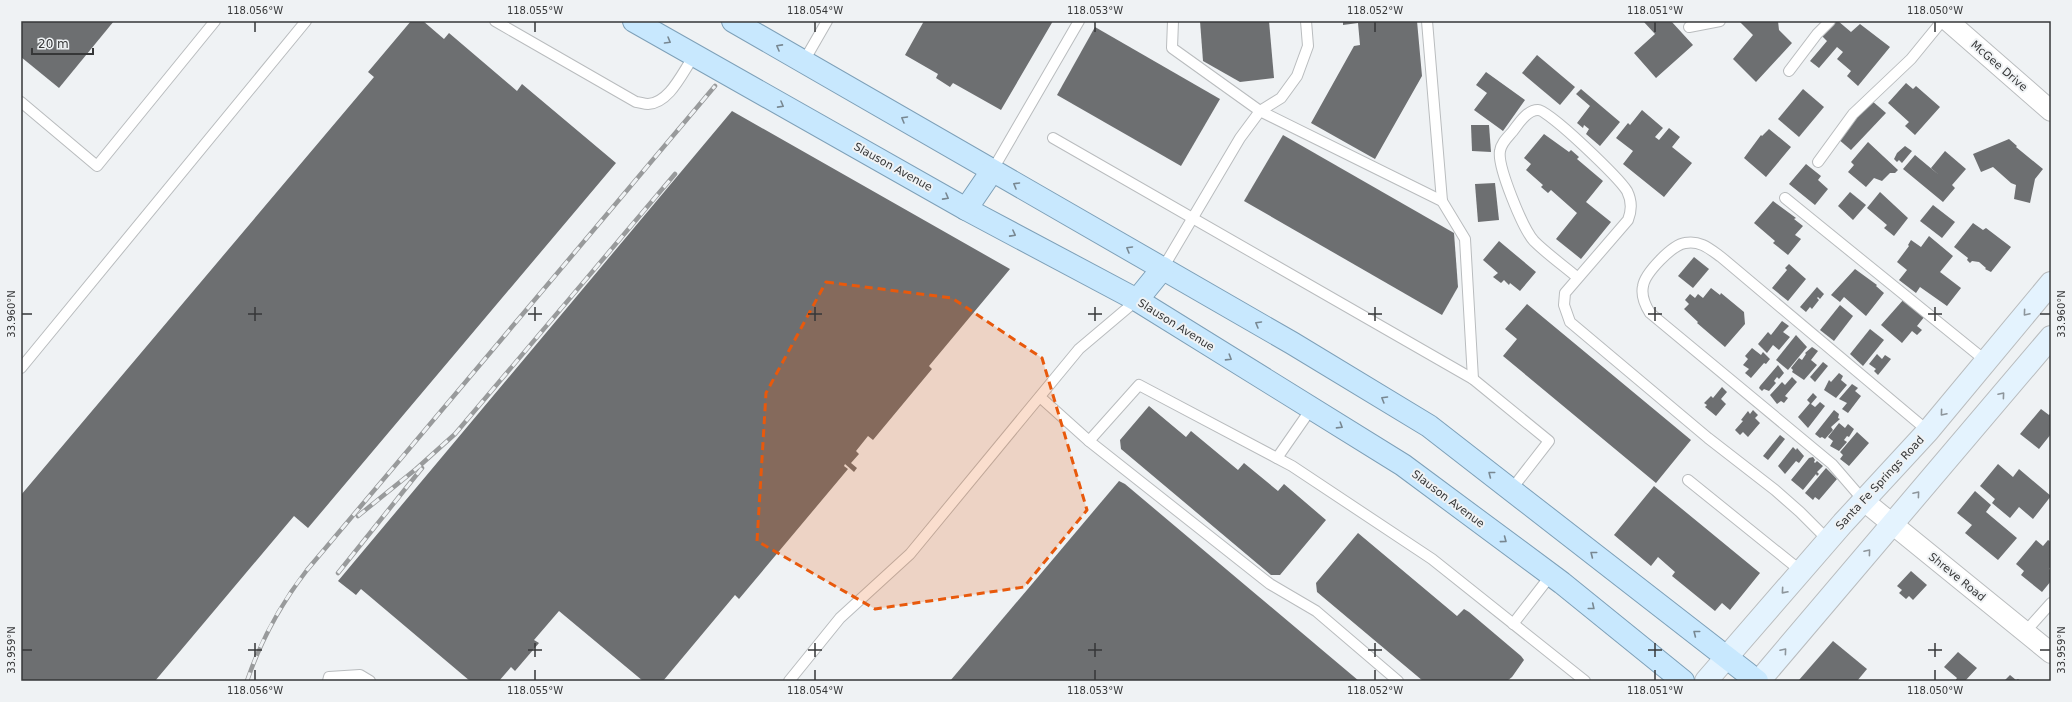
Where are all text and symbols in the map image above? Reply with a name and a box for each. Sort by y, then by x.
text: 118.056°W [227,5,283,16]
text: 118.055°W [507,5,563,16]
text: 118.054°W [787,5,843,16]
text: 118.053°W [1067,5,1123,16]
text: 118.052°W [1347,5,1403,16]
text: 118.051°W [1627,5,1683,16]
text: 118.050°W [1907,5,1963,16]
scale bar [32,30,93,56]
one-way arrow [664,36,671,43]
text: 20 m [38,37,69,51]
street label: McGee Drive [1968,38,2030,94]
one-way arrow [776,45,783,52]
one-way arrow [777,100,784,107]
one-way arrow [901,117,908,124]
street label: Slauson Avenue [852,140,935,194]
one-way arrow [1013,182,1020,189]
one-way arrow [942,192,949,199]
one-way arrow [1009,229,1016,236]
one-way arrow [1126,246,1133,254]
text: 33.960°N [6,290,17,338]
text: 33.960°N [2056,290,2067,338]
street label: Slauson Avenue [1135,296,1217,354]
one-way arrow [2024,308,2031,316]
one-way arrow [1255,321,1262,328]
one-way arrow [1225,353,1232,361]
one-way arrow [1997,393,2004,400]
one-way arrow [1381,396,1388,404]
one-way arrow [1940,408,1947,416]
one-way arrow [1336,422,1343,429]
street label: Santa Fe Springs Road [1833,433,1927,533]
street label: Slauson Avenue [1409,467,1487,531]
one-way arrow [1488,472,1495,479]
one-way arrow [1913,492,1920,499]
one-way arrow [1500,535,1507,543]
one-way arrow [1864,549,1871,557]
street label: Shreve Road [1926,550,1988,604]
one-way arrow [1591,551,1598,558]
one-way arrow [1782,586,1789,593]
one-way arrow [1588,603,1595,610]
text: 33.959°N [6,626,17,674]
text: 33.959°N [2056,626,2067,674]
one-way arrow [1693,631,1700,638]
one-way arrow [1780,649,1787,656]
text: 118.056°W [227,685,283,696]
text: 118.055°W [507,685,563,696]
text: 118.054°W [787,685,843,696]
text: 118.053°W [1067,685,1123,696]
text: 118.052°W [1347,685,1403,696]
text: 118.051°W [1627,685,1683,696]
text: 118.050°W [1907,685,1963,696]

